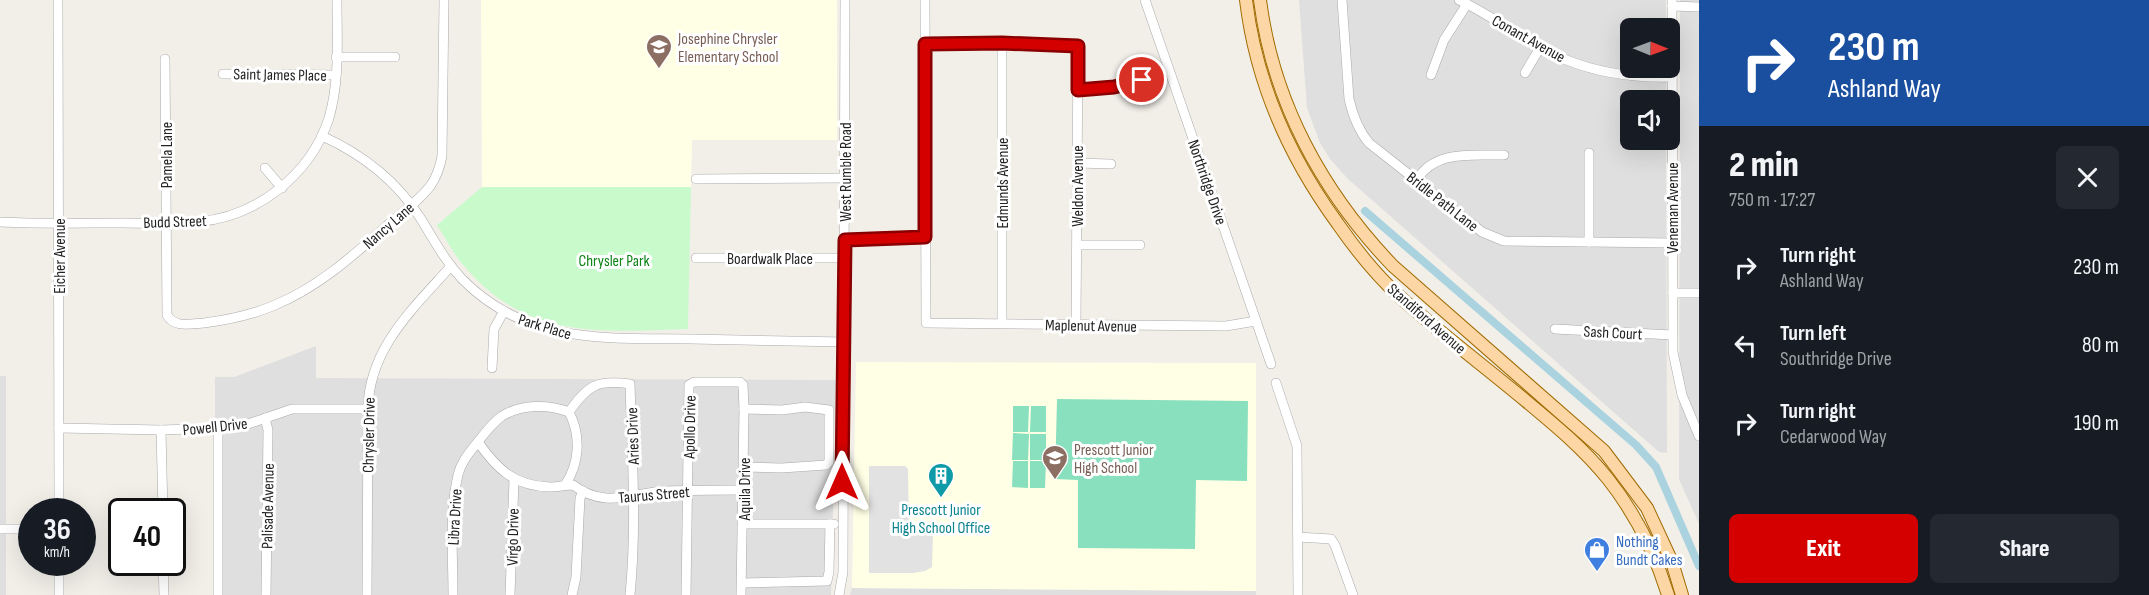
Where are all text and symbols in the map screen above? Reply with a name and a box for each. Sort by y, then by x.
street label: Conant Avenue [1488,11,1568,67]
north arrow [1620,18,1680,78]
map controls [1620,18,1680,150]
text: 230 m [1828,22,1920,73]
icon: right [1729,24,1807,102]
place label: Josephine Chrysler Elementary School [677,30,778,67]
school or university icon: Josephine Chrysler Elementary School [644,32,674,70]
pin [1116,54,1167,105]
icon: arrive [1125,63,1158,96]
street label: Saint James Place [233,65,327,86]
text: Ashland Way [1828,73,1941,105]
button: sound [1620,90,1680,150]
street label: Pamela Lane [158,122,177,188]
street label: West Rumble Road [837,122,856,222]
street label: Edmunds Avenue [994,137,1013,229]
street label: Northridge Drive [1183,137,1230,228]
text: 2 min [1729,144,1799,187]
street label: Weldon Avenue [1069,145,1088,227]
button: close [2056,146,2119,209]
street label: Veneman Avenue [1664,162,1683,254]
street label: Bridle Path Lane [1402,168,1482,236]
text: 750 m · 17:27 [1729,188,1815,212]
street label: Nancy Lane [360,199,418,253]
street label: Budd Street [143,212,207,233]
street label: Eicher Avenue [51,218,70,294]
text: Turn right [1780,242,1856,269]
street label: Boardwalk Place [727,250,813,269]
icon: right [1729,251,1762,284]
park label: Chrysler Park [578,252,650,271]
text: 230 m [2073,254,2119,281]
text: Ashland Way [1780,269,1864,293]
street label: Standiford Avenue [1383,280,1469,358]
street label: Park Place [516,310,573,345]
street label: Maplenut Avenue [1045,316,1137,337]
text: Turn left [1780,320,1846,347]
street label: Sash Court [1583,322,1643,345]
icon: left [1729,329,1762,362]
text: 80 m [2082,332,2119,359]
text: Southridge Drive [1780,347,1892,371]
street label: Apollo Drive [680,395,701,460]
street label: Chrysler Drive [359,397,380,473]
text: Turn right [1780,398,1856,425]
street label: Aries Drive [623,407,644,466]
icon: right [1729,407,1762,440]
text: 190 m [2074,410,2119,437]
street label: Powell Drive [182,415,249,440]
text: Cedarwood Way [1780,425,1887,449]
place label: Prescott Junior High School [1074,441,1154,478]
school or university icon: Prescott Junior High School [1040,443,1070,481]
position arrow [810,450,874,514]
street label: Aquila Drive [736,457,755,522]
building icon: Prescott Junior High School Office [926,461,956,499]
street label: Palisade Avenue [258,463,279,549]
street label: Taurus Street [618,483,691,508]
street label: Libra Drive [445,488,466,546]
speed limit sign: 40 [108,498,186,576]
place label: Prescott Junior High School Office [892,501,990,538]
street label: Virgo Drive [503,508,524,566]
text: 36 [43,512,71,548]
button: Exit [1729,514,1918,583]
button: Share [1930,514,2119,583]
place label: Nothing Bundt Cakes [1616,533,1683,570]
shop icon: Nothing Bundt Cakes [1582,535,1612,573]
text: km/h [44,543,70,562]

